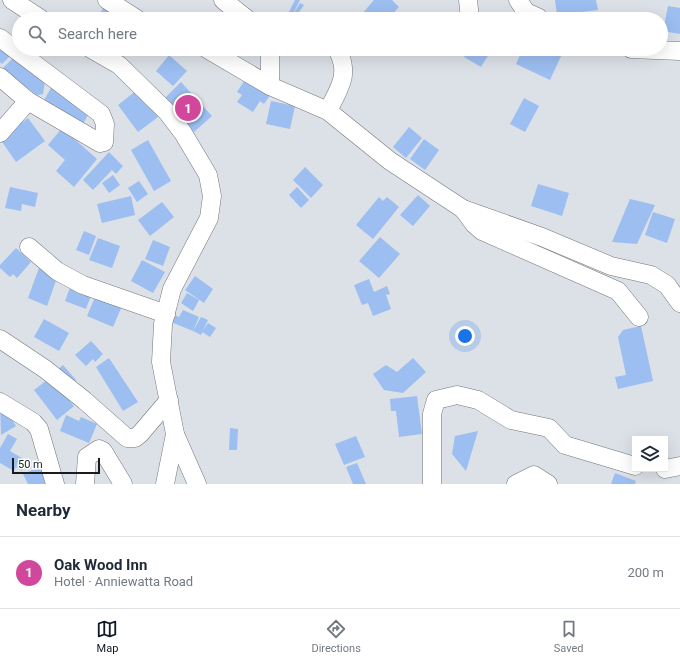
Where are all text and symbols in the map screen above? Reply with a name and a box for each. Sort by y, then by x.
search box [12,12,668,56]
icon: search [26,23,48,45]
text: Search here [58,25,137,43]
pin: 1 [175,93,201,123]
your location [455,326,475,346]
map controls [632,436,668,472]
button: layers [632,436,668,472]
scale bar [12,456,100,475]
text: 50 m [18,458,43,471]
text: Nearby [16,500,71,520]
text: Oak Wood Inn [54,556,147,574]
text: 1 [25,565,33,580]
text: 200 m [627,565,664,580]
text: Hotel · Anniewatta Road [54,574,193,589]
tab: Map [96,618,118,655]
tab: Directions [311,618,361,655]
tab: Saved [554,618,584,655]

